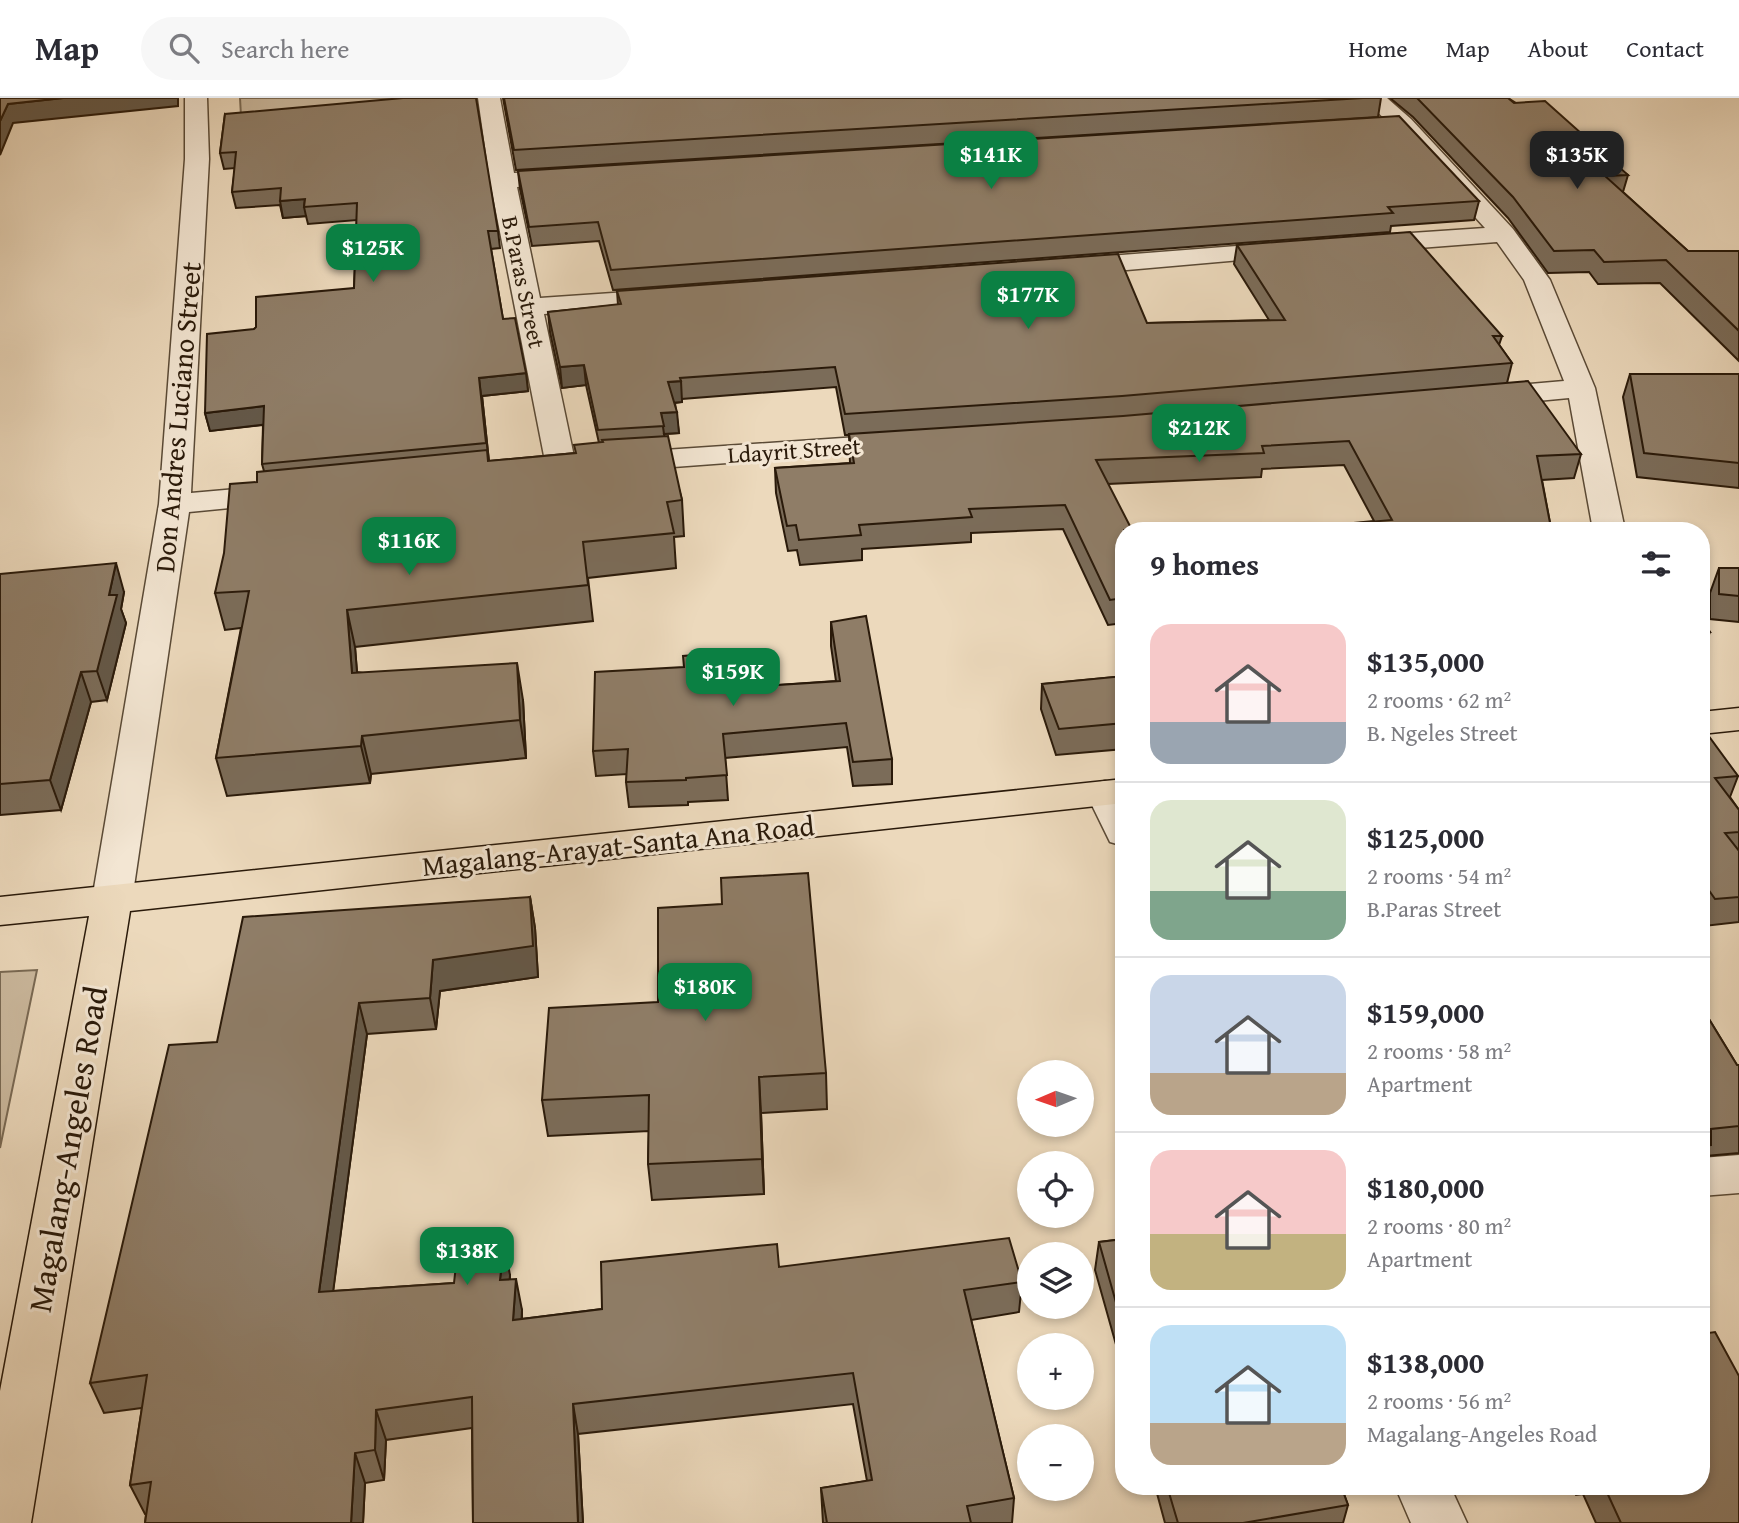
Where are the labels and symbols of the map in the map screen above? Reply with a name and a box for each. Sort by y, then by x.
pin: $141K [942,132,1040,191]
pin: $135K [1528,132,1626,191]
street label: B.Paras Street [494,213,554,351]
pin: $125K [324,225,422,284]
street label: Don Andres Luciano Street [143,260,211,574]
pin: $177K [979,272,1077,331]
pin: $212K [1150,404,1248,464]
street label: Ldayrit Street [726,429,862,471]
pin: $116K [360,518,458,577]
pin: $159K [684,648,782,708]
street label: Magalang-Arayat-Santa Ana Road [420,804,816,886]
pin: $180K [656,964,754,1023]
street label: Magalang-Angeles Road [15,982,119,1316]
north arrow [1017,1060,1094,1138]
pin: $138K [418,1228,516,1287]

